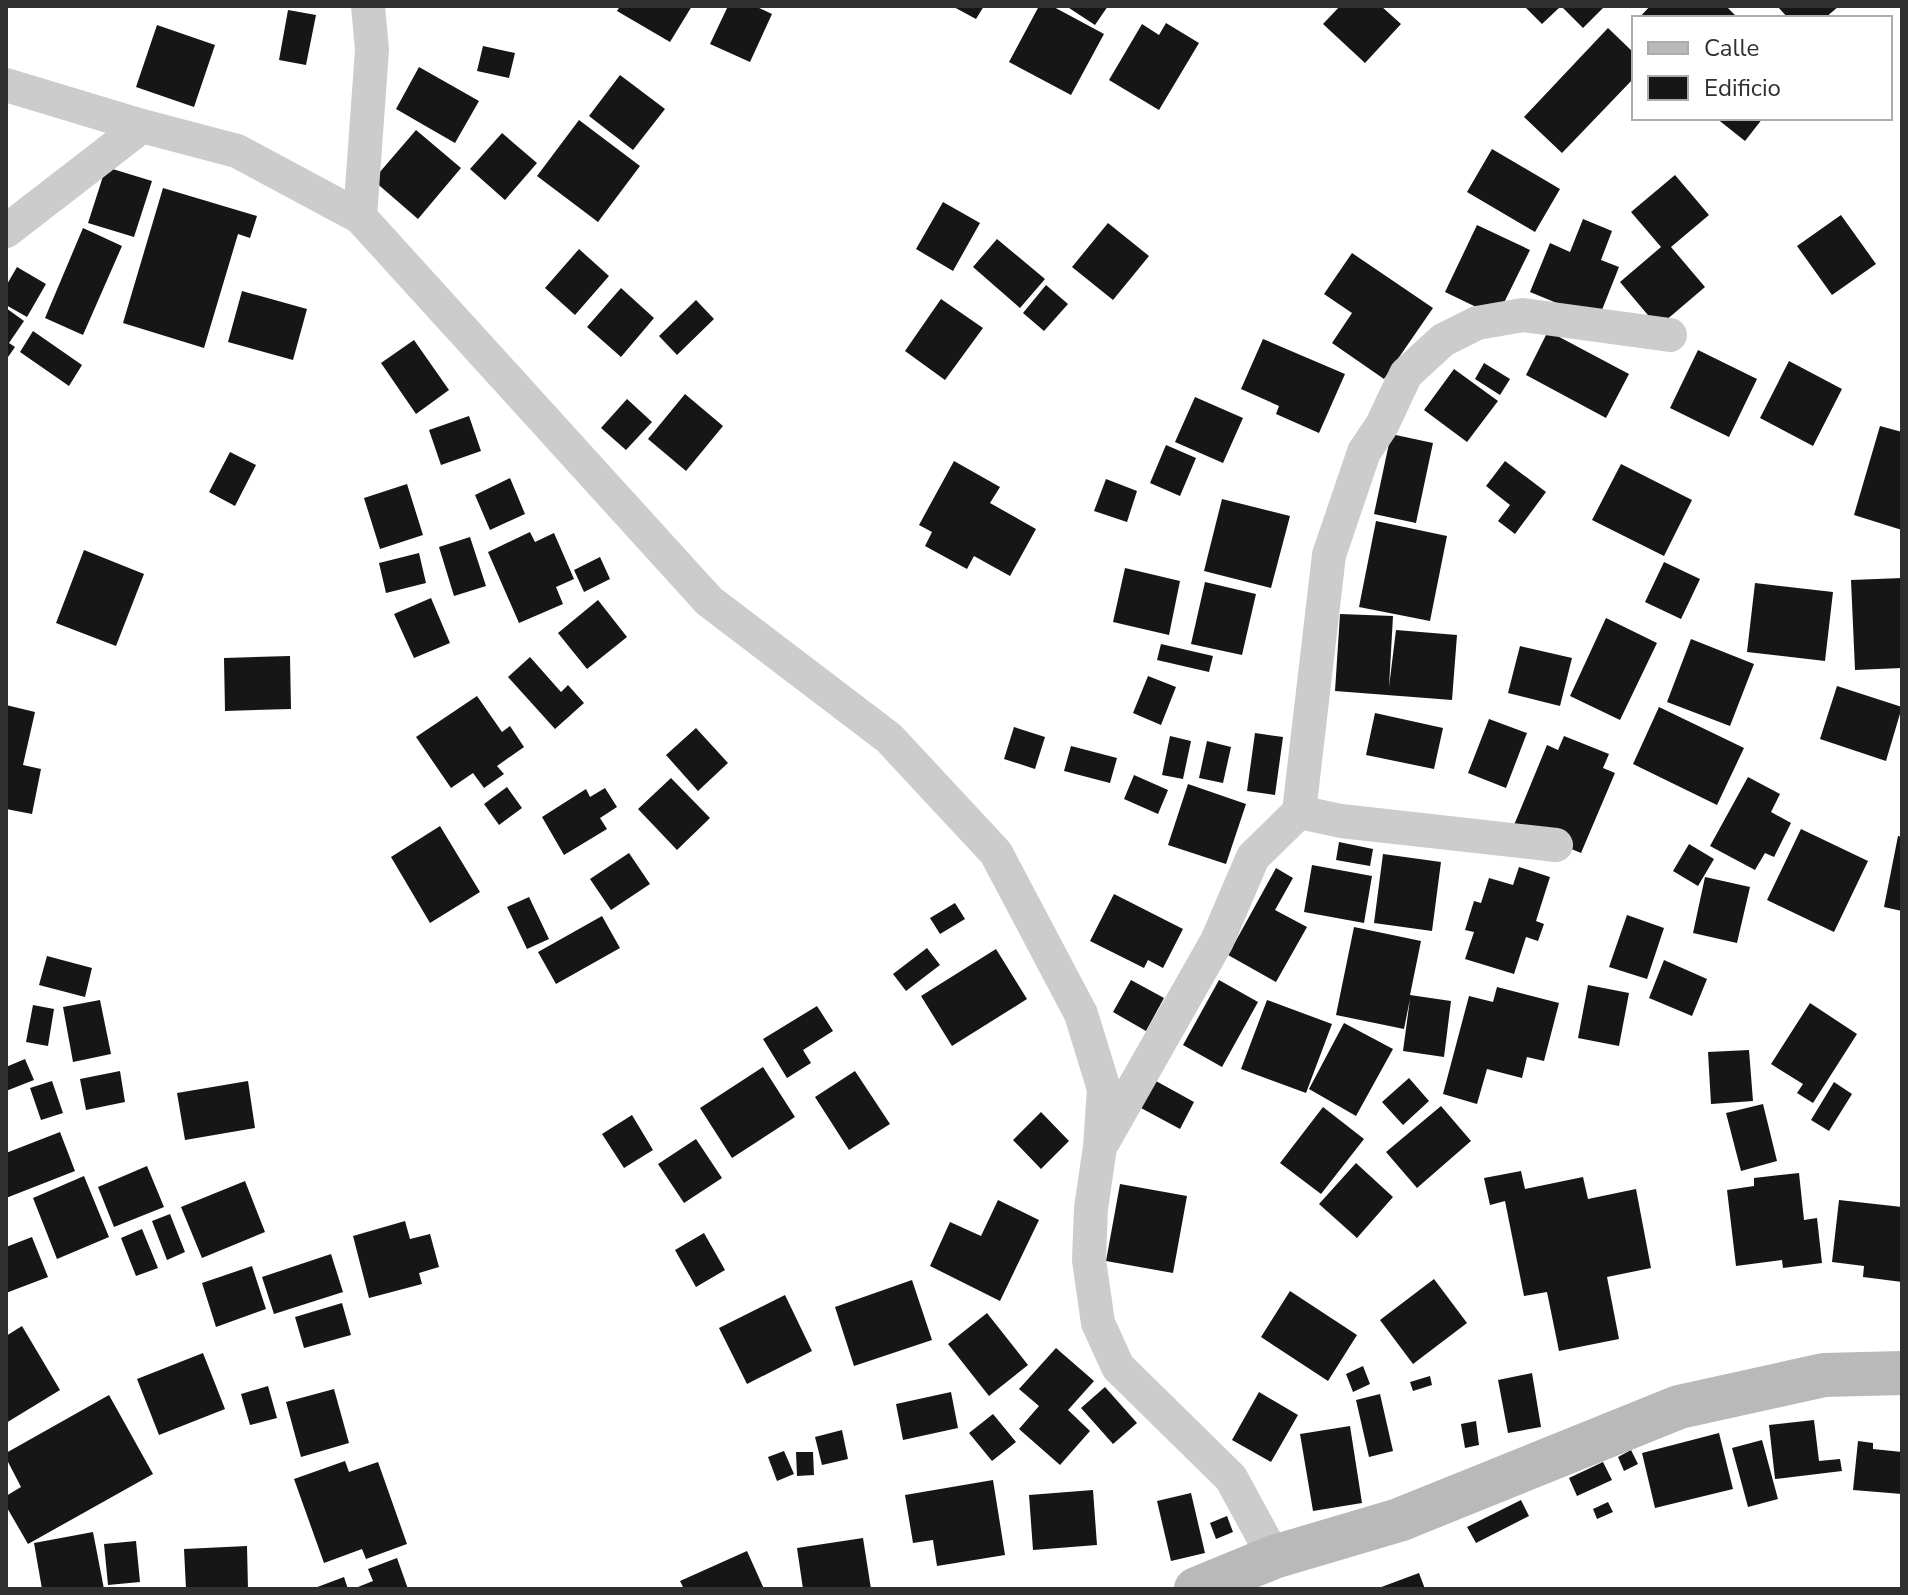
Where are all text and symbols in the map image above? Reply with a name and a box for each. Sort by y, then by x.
legend [1632,16,1892,120]
text: Calle [1704,32,1759,64]
text: Edificio [1704,72,1781,104]

